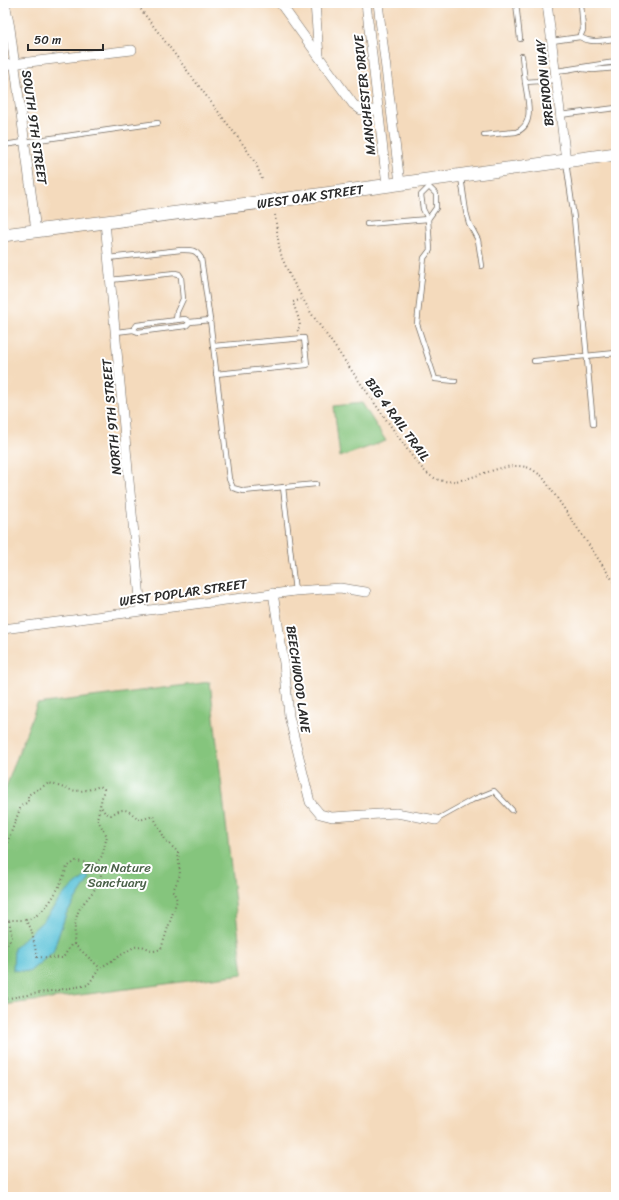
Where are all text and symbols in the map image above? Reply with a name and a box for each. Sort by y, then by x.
scale bar [28,26,103,52]
text: 50 m [34,29,61,51]
street label: MANCHESTER DRIVE [347,33,382,156]
street label: BRENDON WAY [528,38,560,128]
street label: SOUTH 9TH STREET [15,68,54,187]
street label: WEST OAK STREET [255,177,366,215]
street label: NORTH 9TH STREET [95,357,128,476]
street label: BIG 4 RAIL TRAIL [359,372,436,466]
street label: WEST POPLAR STREET [118,572,249,613]
street label: BEECHWOOD LANE [280,624,318,735]
park label: Zion Nature Sanctuary [83,856,151,894]

